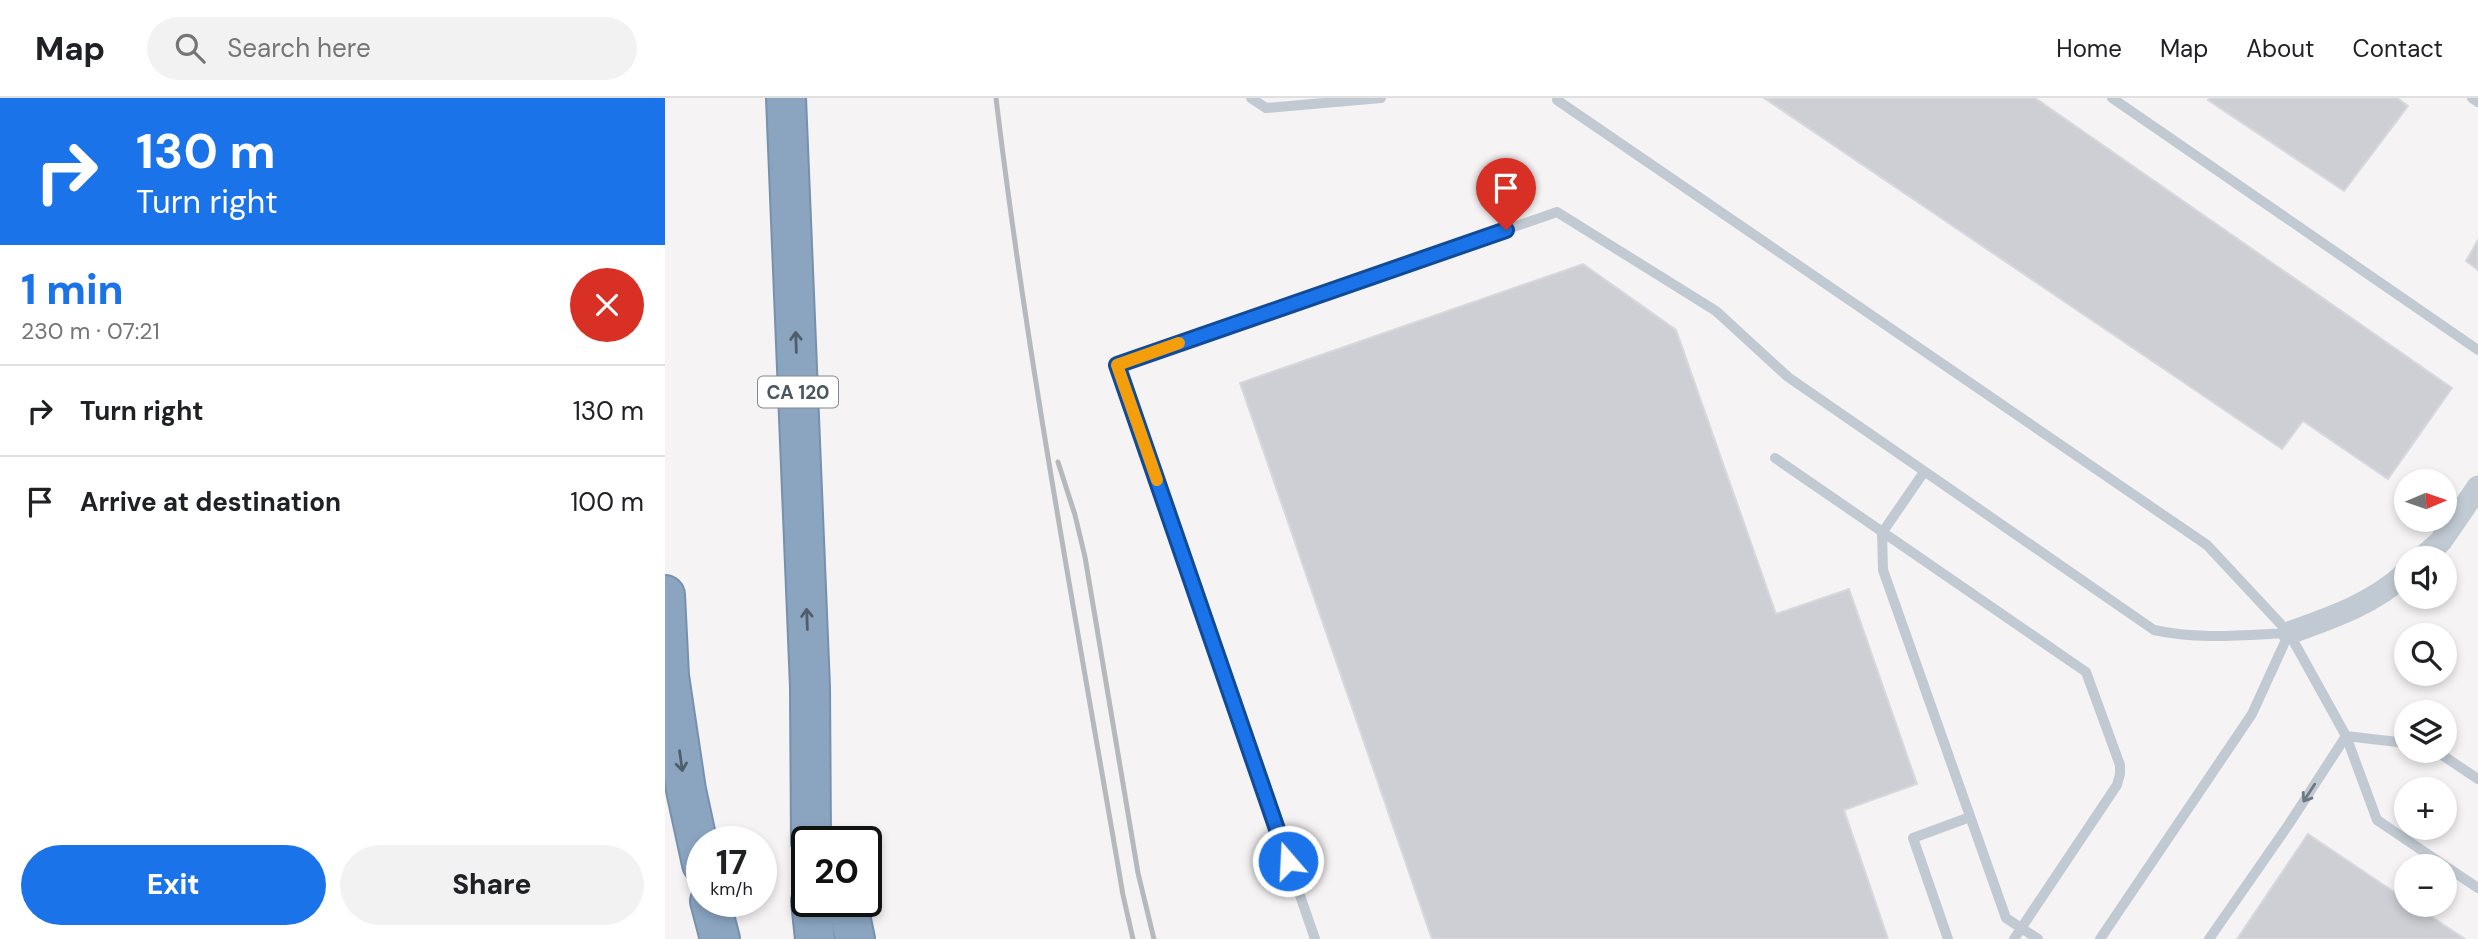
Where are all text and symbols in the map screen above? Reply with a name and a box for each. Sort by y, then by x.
search box [147,17,637,80]
text: Map [35,27,105,70]
icon: search [171,29,209,67]
text: Search here [227,31,371,65]
text: Home [2056,33,2122,64]
text: Map [2160,33,2208,64]
text: About [2246,33,2315,64]
text: Contact [2353,33,2443,64]
text: 130 m [136,119,276,183]
icon: right [21,126,112,217]
pin [1476,158,1536,230]
icon: arrive [1487,169,1525,207]
text: Turn right [136,181,278,223]
text: 1 min [21,262,124,317]
button: close [570,268,644,342]
text: 230 m · 07:21 [21,316,160,346]
one-way arrow [789,331,802,354]
road number: CA 120 [758,376,838,408]
icon: right [21,392,59,430]
text: Turn right [80,394,204,428]
text: 130 m [573,394,644,428]
north arrow [2394,469,2457,532]
map controls [2394,469,2457,917]
icon: arrive [21,483,59,521]
text: Arrive at destination [80,485,341,519]
text: 100 m [570,485,644,519]
button: sound [2394,546,2457,609]
one-way arrow [800,607,813,630]
button: search [2394,623,2457,686]
button: layers [2394,700,2457,763]
one-way arrow [675,749,688,771]
button: + [2394,777,2457,840]
one-way arrow [2301,783,2315,803]
position arrow [1251,824,1325,898]
speed limit sign: 20 [791,826,882,917]
text: 17 [716,839,747,885]
button: Exit [21,845,326,925]
button: Share [340,845,644,925]
button: − [2394,854,2457,917]
text: km/h [710,877,753,901]

